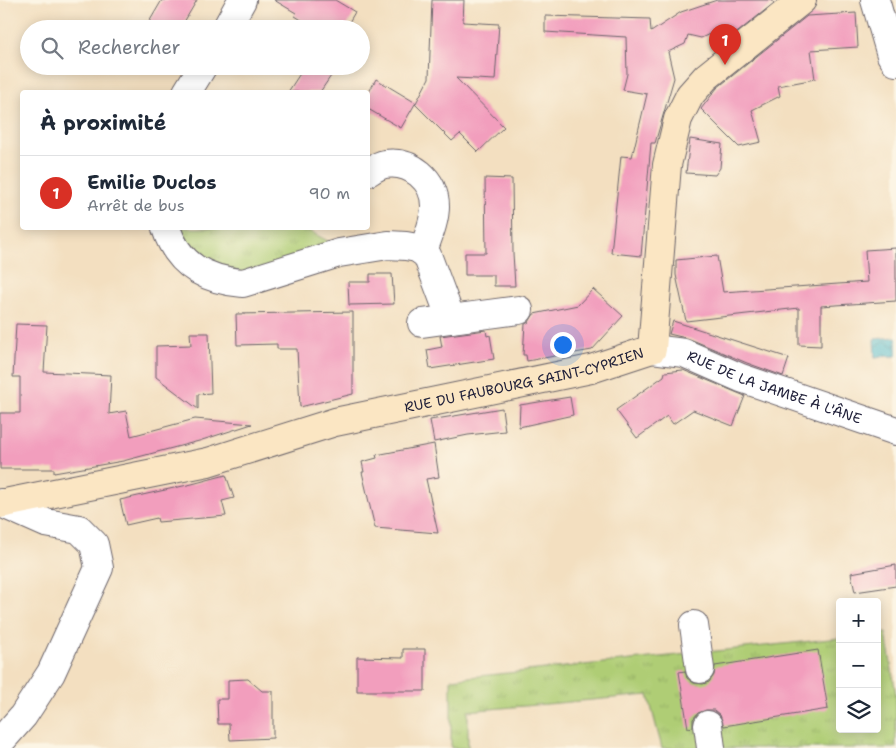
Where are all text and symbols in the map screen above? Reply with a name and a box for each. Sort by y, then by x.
search box [20,20,370,75]
pin: 1 [709,24,741,65]
icon: search [38,34,66,62]
text: Rechercher [78,35,181,60]
text: À proximité [40,109,166,137]
text: Emilie Duclos [87,170,216,195]
text: 1 [52,183,60,204]
text: 90 m [309,183,350,204]
text: Arrêt de bus [87,195,185,216]
your location [550,332,576,358]
street label: RUE DU FAUBOURG SAINT-CYPRIEN [403,343,646,416]
street label: RUE DE LA JAMBE À L'ÂNE [684,347,864,428]
map controls [836,598,881,733]
button: + [836,598,881,643]
button: − [836,643,881,688]
button: layers [836,688,881,733]

